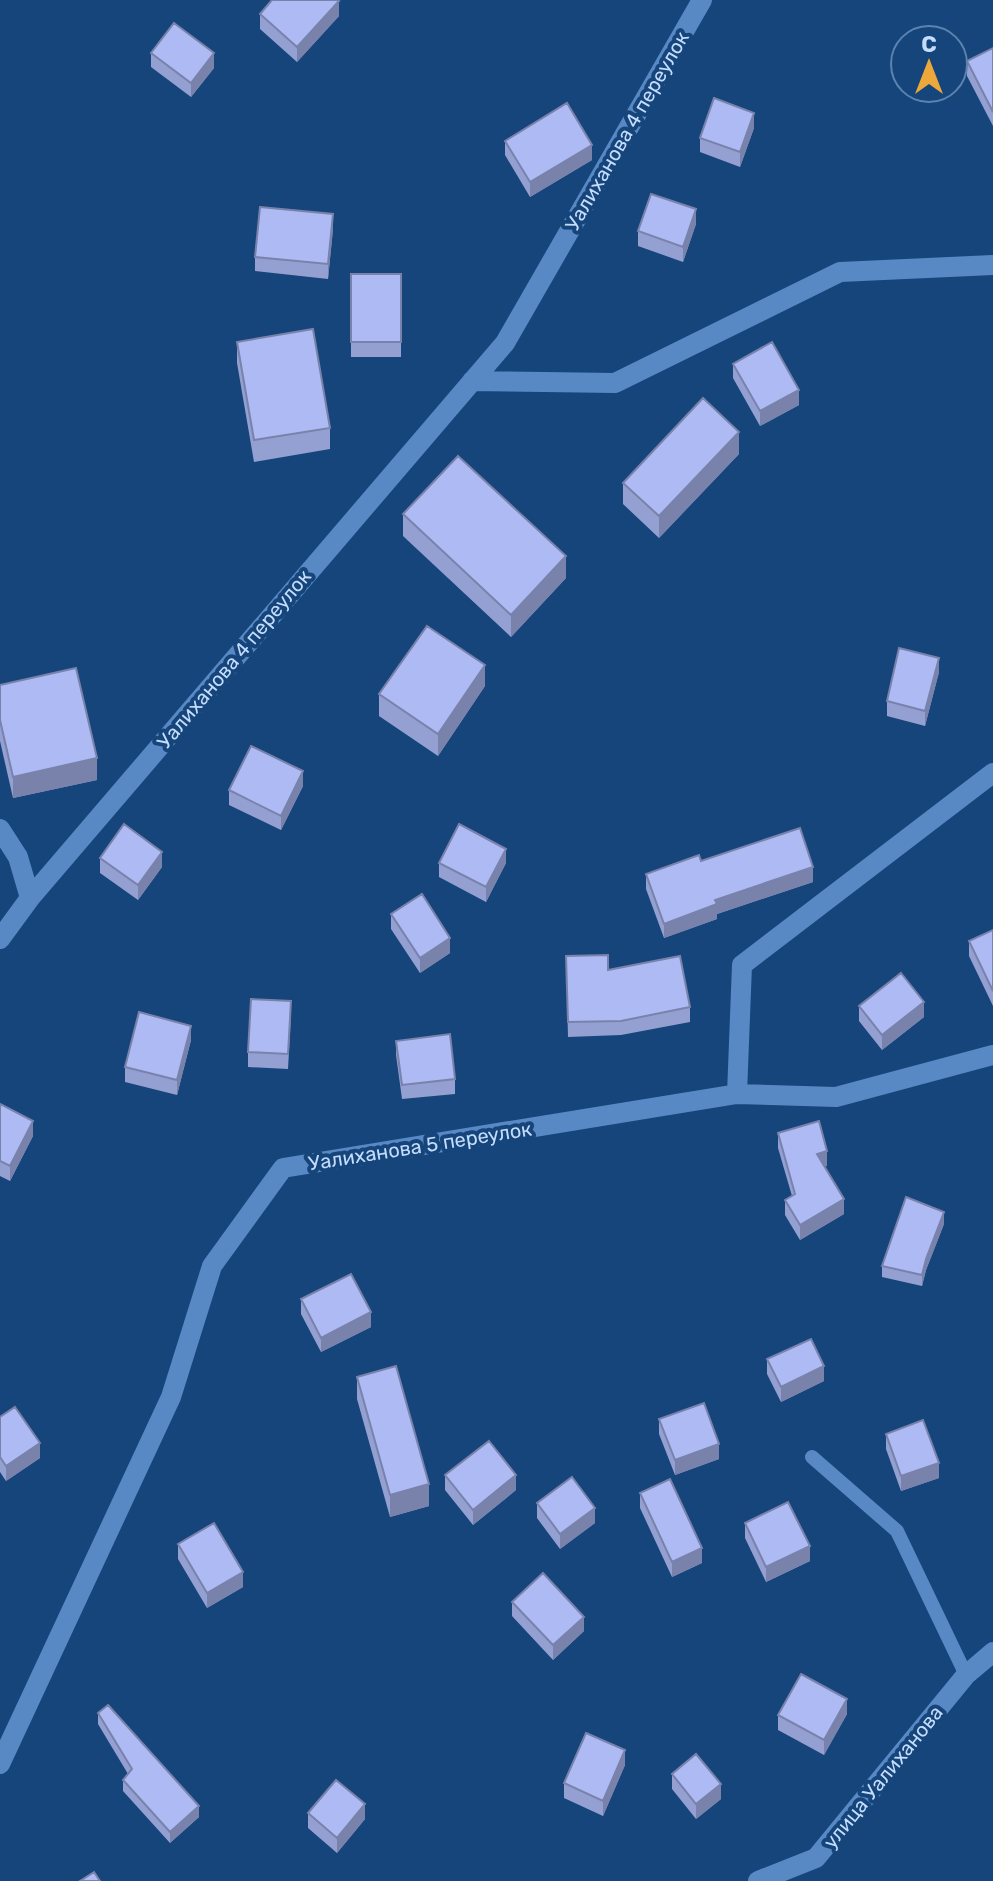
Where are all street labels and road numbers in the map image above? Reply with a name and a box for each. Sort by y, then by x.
street label: Уалиханова 4 переулок [560,27,694,235]
street label: Уалиханова 4 переулок [152,564,316,753]
street label: Уалиханова 5 переулок [307,1116,534,1176]
street label: улица Уалиханова [818,1701,948,1853]

